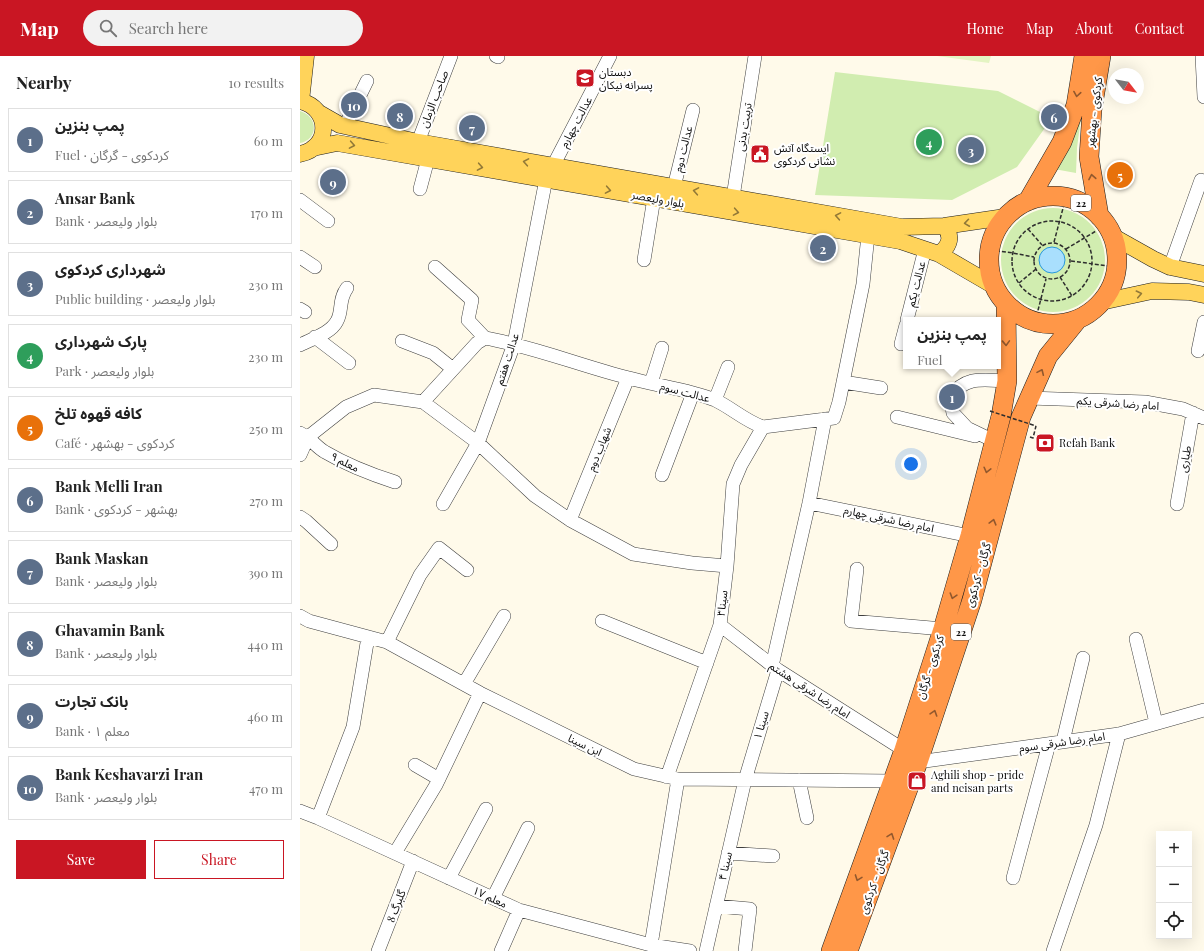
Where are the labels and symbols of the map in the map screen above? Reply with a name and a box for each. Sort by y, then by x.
place label: دبستان پسرانه نیکان [599,64,653,93]
school or university icon: دبستان پسرانه نیکان [574,67,596,89]
street label: صاحب الزمان [416,68,452,130]
north arrow [1108,68,1144,104]
street label: کردکوی - بهشهر [1082,75,1105,149]
pin: 10 [341,90,367,120]
one-way arrow [1073,91,1082,98]
street label: عدالت چهارم [556,93,596,150]
pin: 8 [387,101,413,131]
street label: تربیت بدنی [732,102,755,152]
pin: 6 [1041,102,1067,132]
pin: 7 [459,113,485,143]
street label: عدالت دوم [670,124,697,174]
pin: 4 [916,127,942,157]
pin: 3 [958,135,984,165]
place label: ایستگاه آتش نشانی کردکوی [774,140,835,168]
one-way arrow [349,141,355,149]
public building icon: ایستگاه آتش نشانی کردکوی [749,143,771,165]
one-way arrow [523,158,530,166]
pin: 5 [1107,160,1133,190]
one-way arrow [477,163,483,171]
pin: 9 [320,167,346,197]
one-way arrow [1088,174,1097,180]
one-way arrow [605,185,611,194]
street label: بلوار ولیعصر [630,186,686,211]
one-way arrow [693,187,699,196]
road number: 22 [1071,195,1091,211]
one-way arrow [733,207,739,216]
one-way arrow [835,212,841,221]
one-way arrow [963,218,970,227]
pin: 2 [810,233,836,263]
street label: عدالت یکم [903,259,930,309]
one-way arrow [1136,290,1142,298]
street label: عدالت هفتم [491,331,524,387]
one-way arrow [1002,340,1011,346]
one-way arrow [1036,368,1044,376]
street label: عدالت سوم [658,378,712,406]
pin: 1 [939,382,965,412]
street label: امام رضا شرقی یکم [1076,392,1160,415]
street label: شهاب دوم [583,424,615,474]
bank icon: Refah Bank [1034,432,1056,454]
place label: Refah Bank [1059,435,1115,450]
street label: طیاری [1175,444,1194,474]
street label: معلم ۹ [328,448,362,477]
your location [901,454,921,474]
one-way arrow [983,467,991,474]
street label: امام رضا شرقی چهارم [842,502,936,536]
one-way arrow [988,519,996,525]
street label: گرگان - کردکوی [961,540,994,609]
street label: سینا۳ [712,589,731,617]
one-way arrow [949,592,958,599]
road number: 22 [951,624,971,640]
street label: کردکوی - گرگان [912,632,947,701]
street label: امام رضا شرقی هشتم [766,658,854,723]
street label: سینا ۱ [749,709,772,741]
one-way arrow [929,710,938,717]
street label: امام رضا شرقی سوم [1018,728,1106,756]
street label: ابن سینا [566,730,605,759]
place label: Aghili shop - pride and neisan parts [930,767,1024,795]
shop icon: Aghili shop - pride and neisan parts [906,770,928,792]
one-way arrow [887,832,895,839]
street label: گرگان - کردکوی [855,848,892,916]
street label: سینا ۴ [714,850,735,882]
one-way arrow [854,875,863,882]
street label: معلم ۱۷ [470,882,510,913]
street label: گلبرگ 8 [383,887,409,924]

